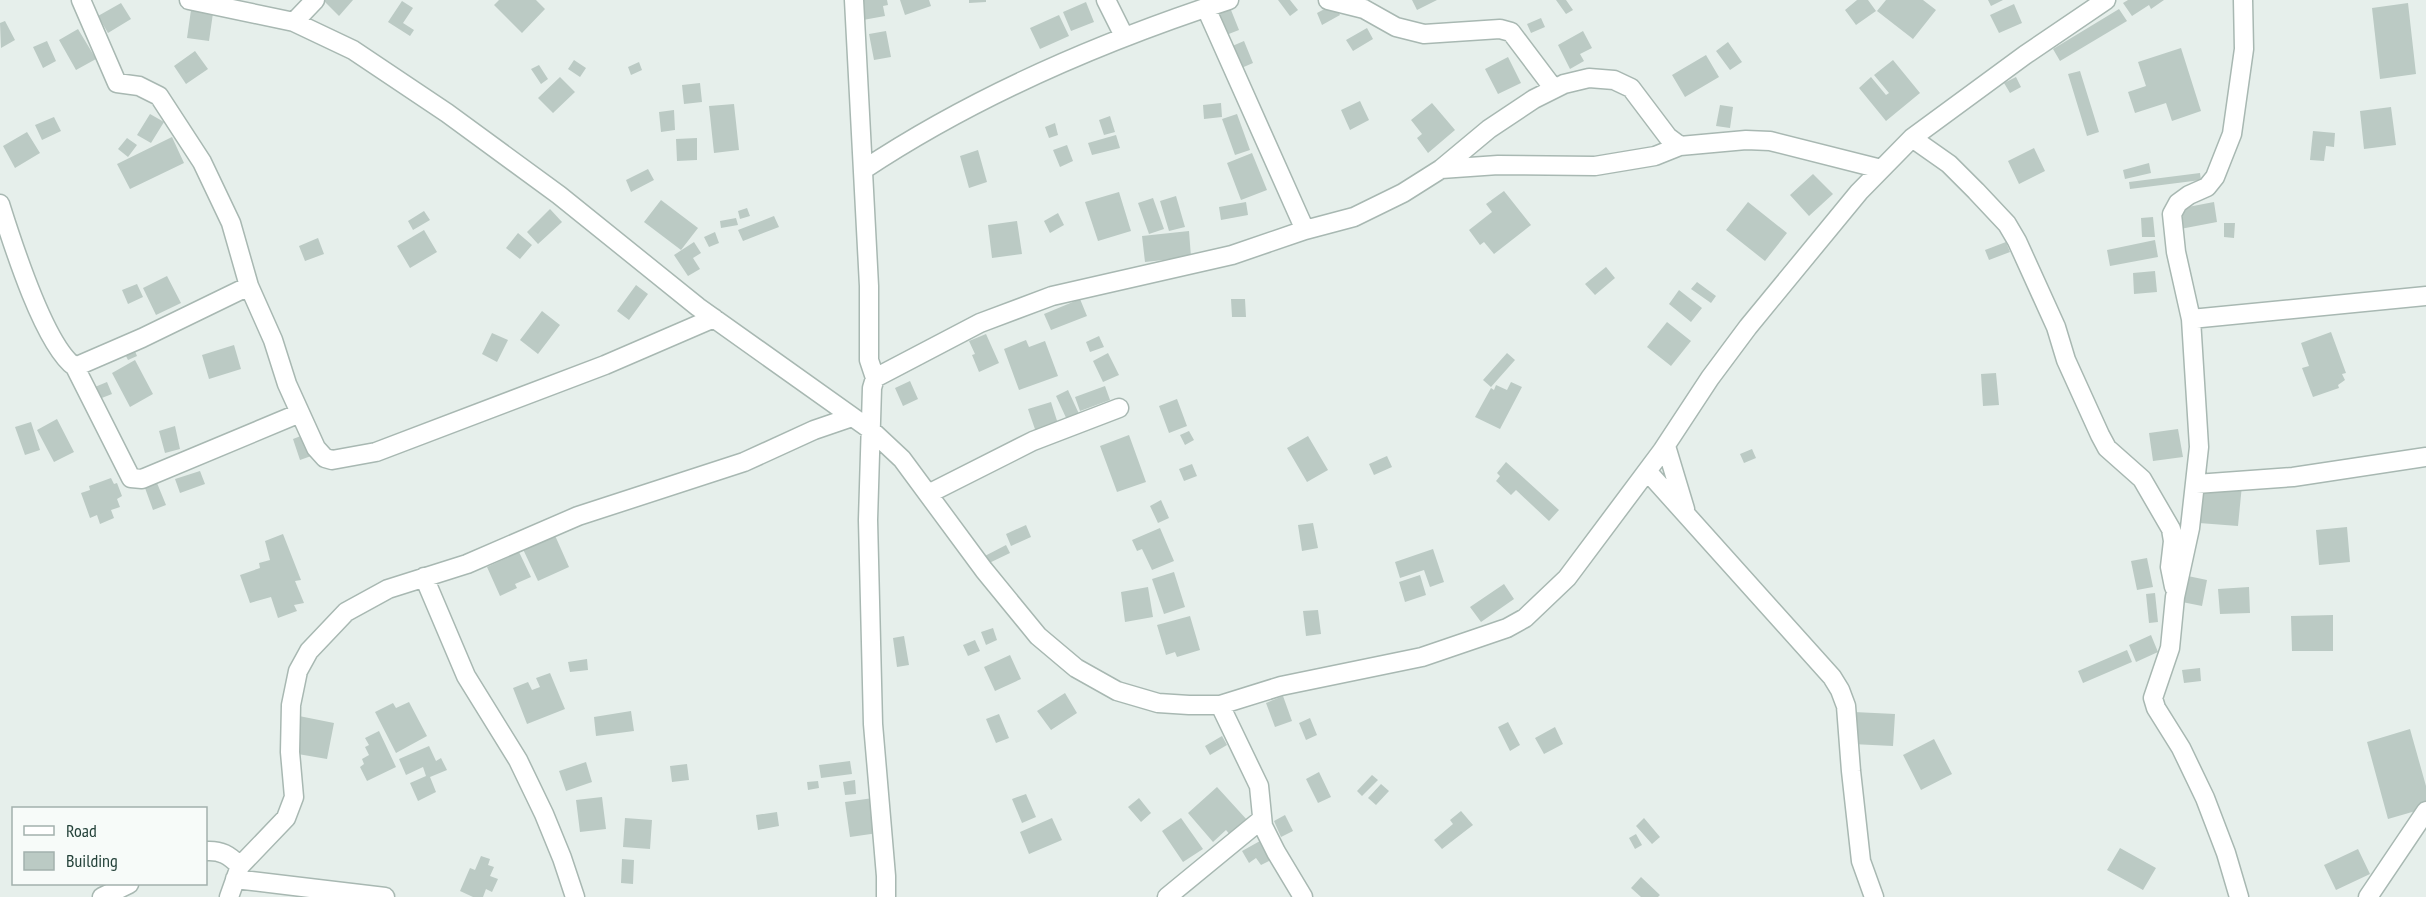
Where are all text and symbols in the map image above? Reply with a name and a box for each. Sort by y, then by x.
legend [12,807,207,885]
text: Road [66,819,97,842]
text: Building [66,849,118,872]

